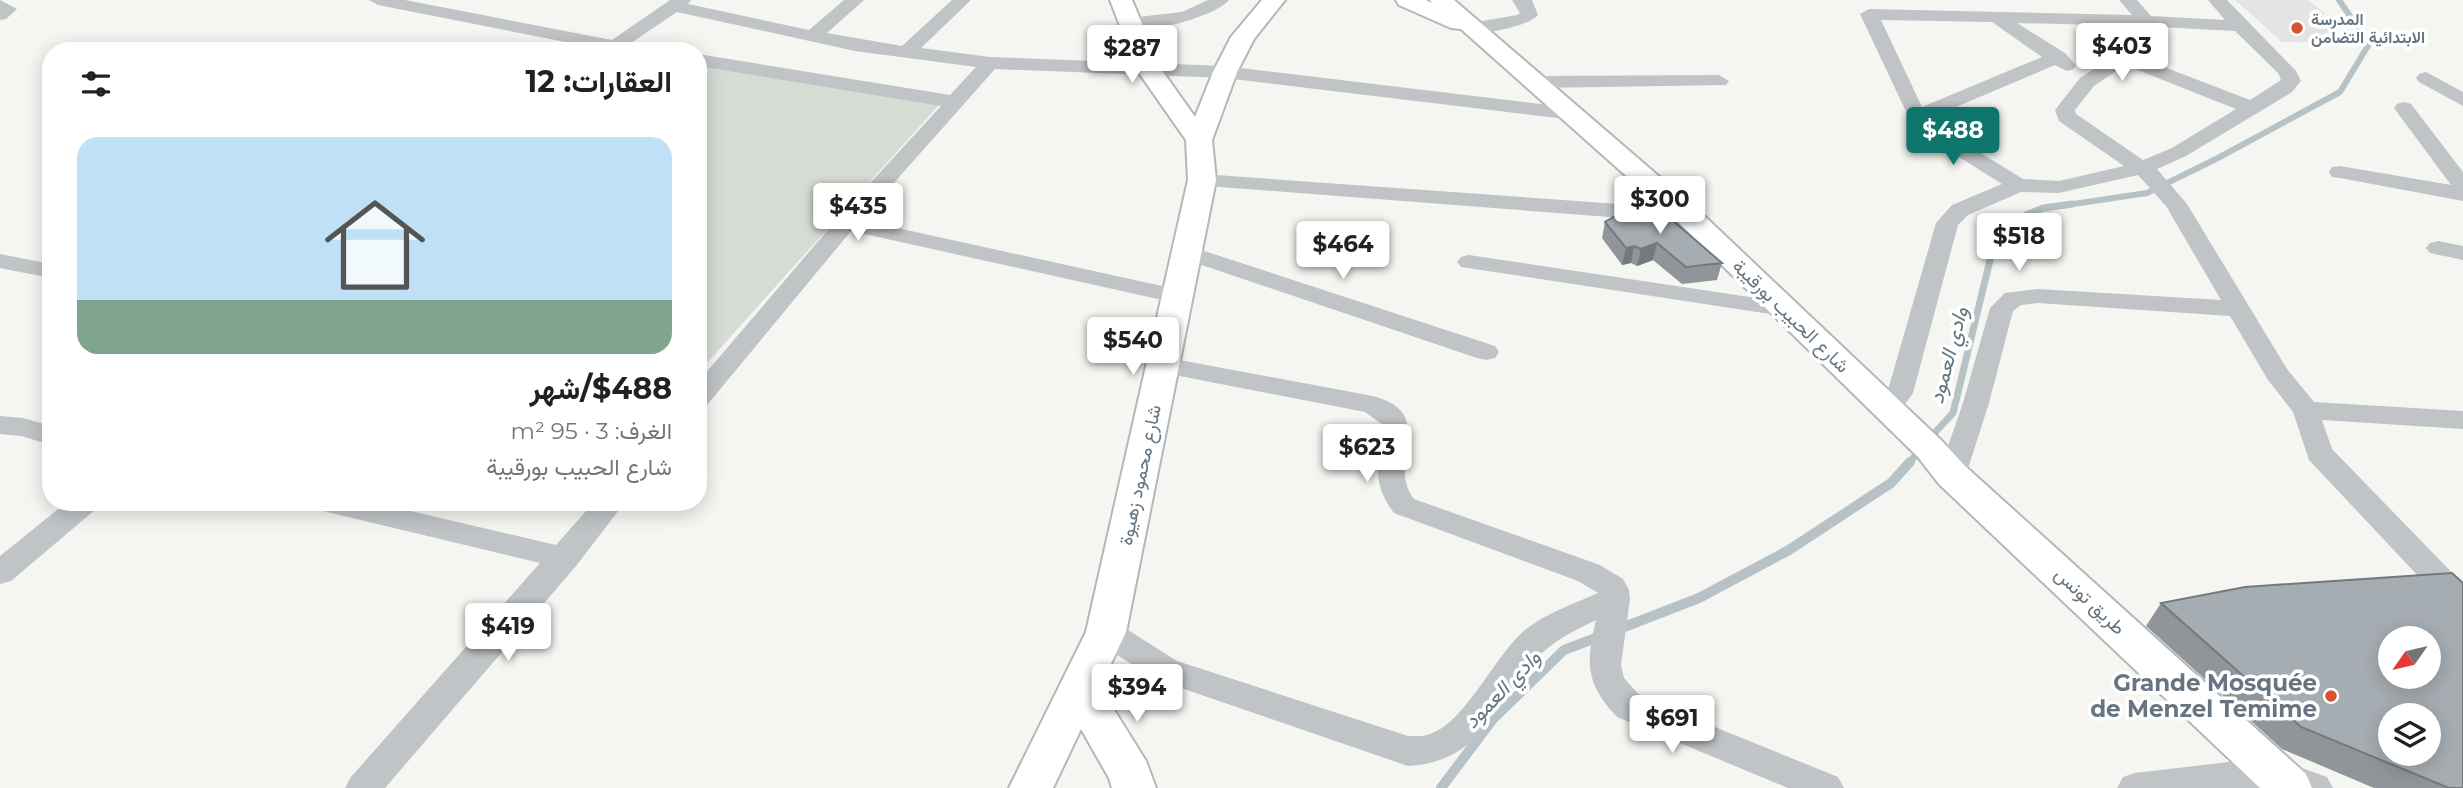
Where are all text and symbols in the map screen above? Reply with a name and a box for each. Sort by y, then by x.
place label: المدرسة الابتدائية التضامن [2311,10,2425,47]
marker: المدرسة الابتدائية التضامن [2289,20,2305,36]
pin: $403 [2081,24,2163,83]
pin: $287 [1091,25,1173,85]
text: $403 [2092,32,2152,60]
text: $287 [1103,34,1161,62]
text: العقارات: 12 [526,63,672,100]
icon: filters [77,65,115,103]
pin: $488 [1912,108,1994,167]
text: $488 [1922,116,1984,144]
pin: $300 [1619,176,1701,236]
icon: home [312,182,438,308]
pin: $435 [817,184,899,243]
text: $300 [1630,185,1690,213]
text: $435 [829,192,887,220]
pin: $518 [1978,214,2060,273]
pin: $464 [1302,222,1384,281]
text: $518 [1993,222,2045,250]
text: $464 [1312,230,1374,258]
street label: شارع الحبيب بورقيبة [1727,254,1854,378]
water label: وادي العمود [1923,303,1978,407]
pin: $540 [1092,318,1174,377]
text: $540 [1103,326,1163,354]
text: $488/شهر [529,370,672,407]
street label: شارع محمود زهيوة [1114,403,1167,548]
text: الغرف: 3 · 95 m² [511,417,672,445]
pin: $623 [1326,424,1408,484]
text: $623 [1339,433,1395,461]
text: شارع الحبيب بورقيبة [486,453,672,481]
street label: طريق تونس [2050,562,2130,640]
pin: $419 [467,604,549,663]
text: $419 [481,612,535,640]
north arrow [2378,626,2441,690]
map controls [2378,626,2441,766]
water label: وادي العمود [1459,644,1549,737]
pin: $394 [1096,664,1178,724]
place label: Grande Mosquée de Menzel Temime [2090,669,2317,723]
text: $394 [1108,673,1166,701]
marker: Grande Mosquée de Menzel Temime [2323,688,2339,704]
pin: $691 [1631,696,1713,755]
button: layers [2378,703,2441,766]
text: $691 [1646,704,1698,732]

